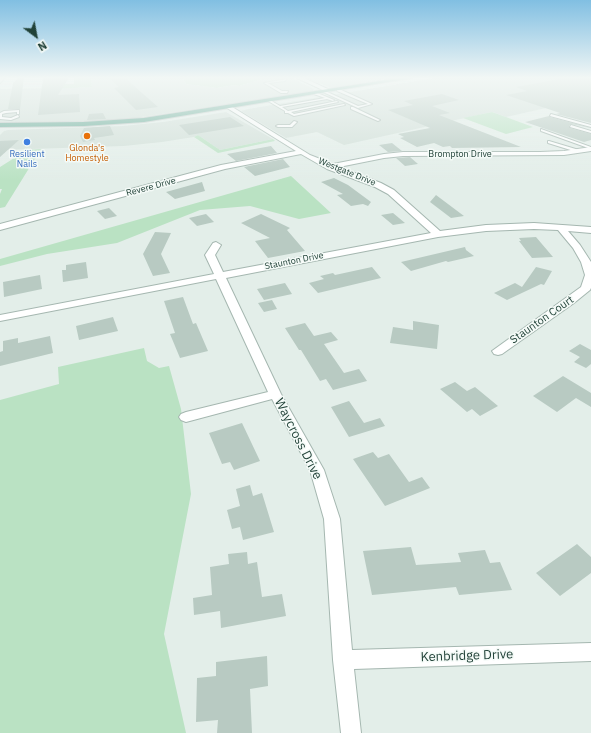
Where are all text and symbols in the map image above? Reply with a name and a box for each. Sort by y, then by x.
north arrow [16,16,56,56]
text: N [35,38,49,54]
marker: Glonda's Homestyle [82,131,92,141]
marker: Resilient Nails [22,137,32,147]
place label: Glonda's Homestyle [65,143,109,164]
place label: Resilient Nails [9,149,45,170]
street label: Brompton Drive [428,149,492,159]
street label: Westgate Drive [317,156,377,188]
street label: Revere Drive [125,175,177,199]
street label: Staunton Drive [264,250,324,272]
street label: Staunton Court [508,293,576,347]
street label: Waycross Drive [271,396,325,482]
street label: Kenbridge Drive [420,647,514,665]

